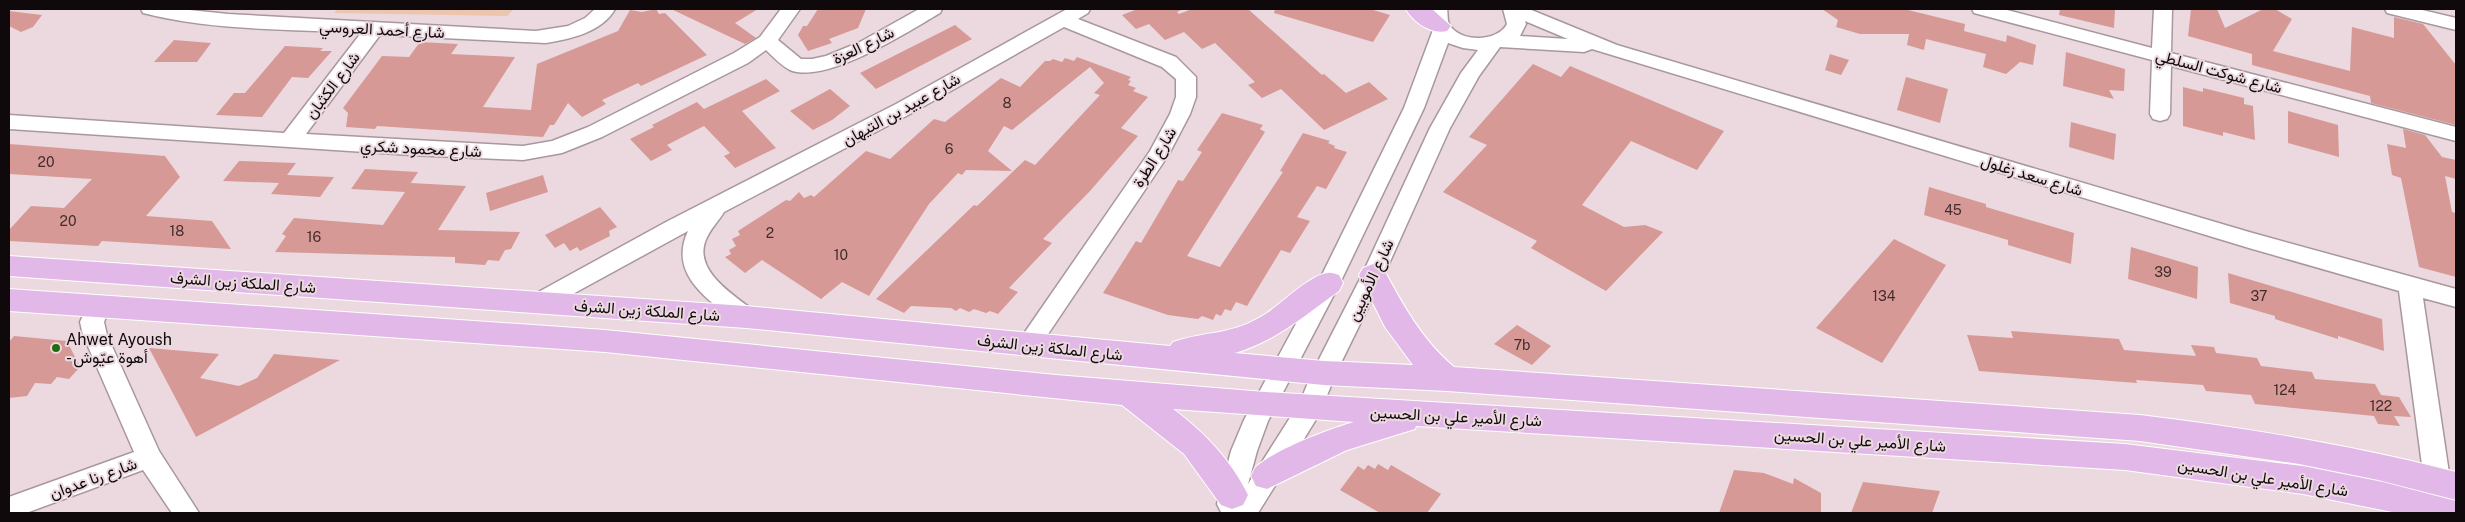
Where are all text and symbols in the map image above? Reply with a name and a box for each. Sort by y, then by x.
street label: شارع أحمد العروسي [319,17,445,46]
street label: شارع العزة [829,22,898,70]
street label: شارع شوكت السلطي [2153,46,2284,101]
street label: شارع الكثبان [301,48,365,124]
street label: شارع عبيد بن التيهان [839,69,965,151]
house number: 8 [1002,95,1012,111]
street label: شارع الطرة [1128,124,1182,192]
street label: شارع محمود شكري [360,136,482,165]
house number: 6 [945,141,954,157]
street label: شارع سعد زغلول [1978,151,2085,202]
house number: 20 [38,154,54,170]
house number: 45 [1944,202,1962,218]
house number: 20 [60,213,76,229]
house number: 18 [170,223,184,239]
house number: 2 [766,225,774,241]
house number: 16 [307,229,321,245]
street label: شارع الأمويين [1343,236,1399,325]
house number: 10 [834,247,848,263]
house number: 39 [2154,264,2172,280]
street label: شارع الملكة زين الشرف [169,268,317,299]
house number: 134 [1872,288,1896,304]
house number: 37 [2251,288,2267,304]
street label: شارع الملكة زين الشرف [573,296,721,327]
place label: Ahwet Ayoush - أهوة عيّوش [66,330,172,368]
street label: شارع الملكة زين الشرف [976,330,1124,367]
house number: 7b [1514,337,1530,353]
marker: Ahwet Ayoush - أهوة عيّوش [50,342,62,354]
house number: 124 [2274,382,2297,398]
house number: 122 [2370,398,2392,414]
street label: شارع الأمير علي بن الحسين [1369,403,1543,434]
street label: شارع الأمير علي بن الحسين [1773,425,1947,460]
street label: شارع رنا عدوان [47,454,140,505]
street label: شارع الأمير علي بن الحسين [2176,455,2349,504]

